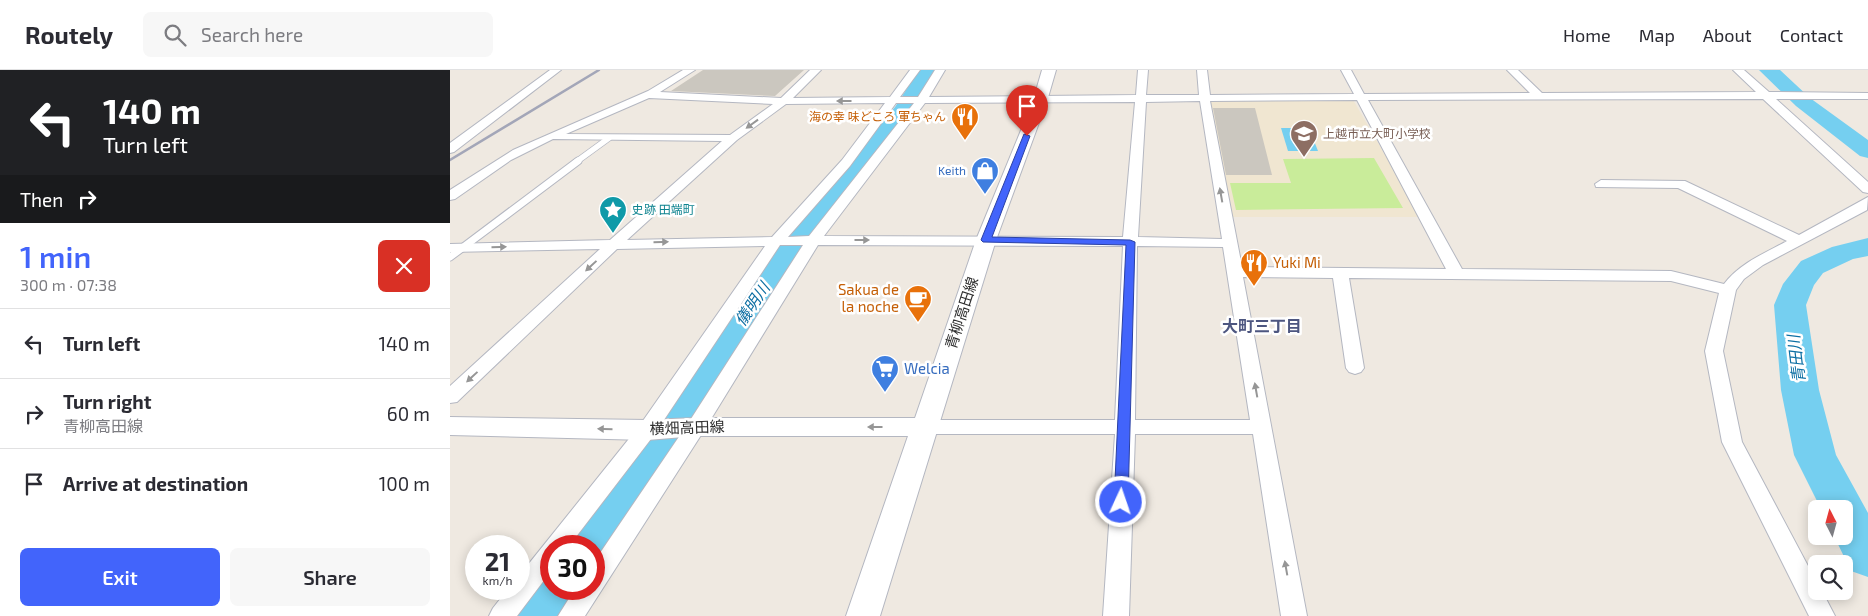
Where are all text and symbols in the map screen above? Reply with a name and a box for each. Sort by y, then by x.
search box [143,12,493,57]
text: Routely [25,20,113,49]
icon: search [161,21,189,49]
text: Search here [201,23,303,46]
text: Home [1563,24,1611,46]
text: Map [1639,24,1675,46]
text: About [1703,24,1752,46]
text: Contact [1780,24,1843,46]
pin [1006,85,1048,136]
text: 140 m [103,89,201,131]
icon: left [20,90,85,155]
icon: arrive [1013,92,1041,120]
one-way arrow [836,97,852,105]
restaurant icon: 海の幸 味どころ 軍ちゃん [950,102,980,141]
place label: 海の幸 味どころ 軍ちゃん [809,109,946,123]
one-way arrow [745,119,759,129]
school or university icon: 上越市立大町小学校 [1289,119,1319,158]
place label: 上越市立大町小学校 [1323,126,1431,140]
text: Turn left [103,131,188,157]
shop icon: Keith [970,156,1000,195]
place label: Keith [938,163,966,177]
icon: right [73,185,101,213]
one-way arrow [1217,186,1225,202]
text: Then [20,188,63,211]
place icon: 史跡 田端町 [598,195,628,234]
place label: 史跡 田端町 [632,202,695,216]
one-way arrow [854,236,870,244]
text: 1 min [20,238,91,274]
one-way arrow [653,238,669,246]
button: close [378,240,430,292]
one-way arrow [491,242,507,250]
restaurant icon: Yuki Mi [1239,248,1269,287]
place label: Yuki Mi [1273,253,1321,271]
one-way arrow [585,260,597,272]
street label: 青柳高田線 [941,274,981,351]
text: 300 m · 07:38 [20,275,117,294]
water label: 儀明川 [730,277,774,329]
place label: Sakua de la noche [838,280,899,315]
cafe icon: Sakua de la noche [903,284,933,323]
district label: 大町三丁目 [1222,316,1302,335]
icon: left [20,330,48,358]
text: Turn left [63,332,140,355]
text: 140 m [378,332,430,355]
water label: 青田川 [1783,332,1808,384]
supermarket icon: Welcia [870,354,900,393]
place label: Welcia [904,359,950,377]
one-way arrow [466,371,478,383]
one-way arrow [1251,382,1259,398]
text: Turn right [63,390,151,413]
icon: right [20,400,48,428]
text: 60 m [387,402,430,425]
text: 青柳高田線 [63,416,143,435]
street label: 横畑高田線 [649,417,725,437]
one-way arrow [867,423,883,431]
one-way arrow [596,425,612,433]
icon: arrive [20,470,48,498]
text: Arrive at destination [63,472,248,495]
text: 100 m [379,472,430,495]
position arrow [1094,475,1146,527]
north arrow [1808,500,1852,545]
map controls [1808,500,1853,600]
speed limit sign: 30 [540,535,605,600]
text: 21 [485,546,510,576]
button: Exit [20,548,220,606]
button: Share [230,548,430,606]
button: search [1808,555,1853,600]
one-way arrow [1281,560,1289,576]
text: km/h [483,573,512,587]

